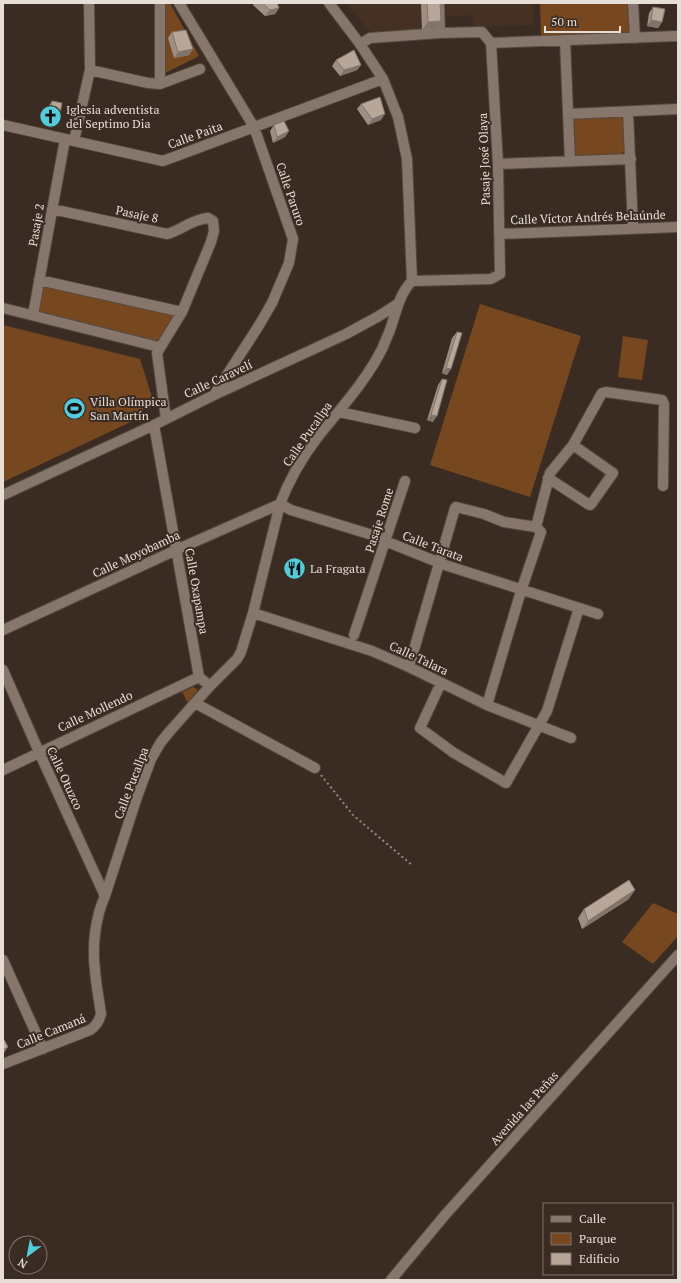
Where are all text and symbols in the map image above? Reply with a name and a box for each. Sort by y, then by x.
scale bar [545,8,620,34]
text: 50 m [551,14,578,29]
place label: Iglesia adventista del Septimo Dia [66,102,160,131]
church icon: Iglesia adventista del Septimo Dia [38,103,64,129]
street label: Pasaje José Olaya [475,113,493,205]
street label: Calle Paita [166,118,224,152]
street label: Calle Paruro [273,160,309,228]
street label: Pasaje 2 [25,202,47,248]
street label: Pasaje 8 [114,202,160,226]
street label: Calle Víctor Andrés Belaúnde [510,207,666,227]
street label: Calle Caravelí [181,357,255,401]
place label: Villa Olímpica San Martín [90,394,167,423]
sports icon: Villa Olímpica San Martín [61,395,87,421]
street label: Calle Pucallpa [279,399,335,469]
street label: Pasaje Rome [361,486,397,554]
street label: Calle Moyobamba [90,527,182,581]
street label: Calle Tarata [400,527,466,565]
street label: Calle Oxapampa [182,547,212,635]
restaurant icon: La Fragata [282,555,308,581]
place label: La Fragata [310,561,366,576]
street label: Calle Talara [387,638,451,678]
street label: Calle Mollendo [55,687,135,735]
street label: Calle Otuzco [44,744,86,812]
street label: Calle Pucallpa [110,745,152,821]
street label: Calle Camaná [14,1010,88,1052]
street label: Avenida las Peñas [487,1068,561,1148]
legend [543,1203,673,1275]
text: Calle [579,1211,606,1226]
text: Parque [579,1231,616,1246]
north arrow [8,1235,48,1275]
text: Edificio [579,1251,620,1266]
text: N [15,1255,30,1272]

